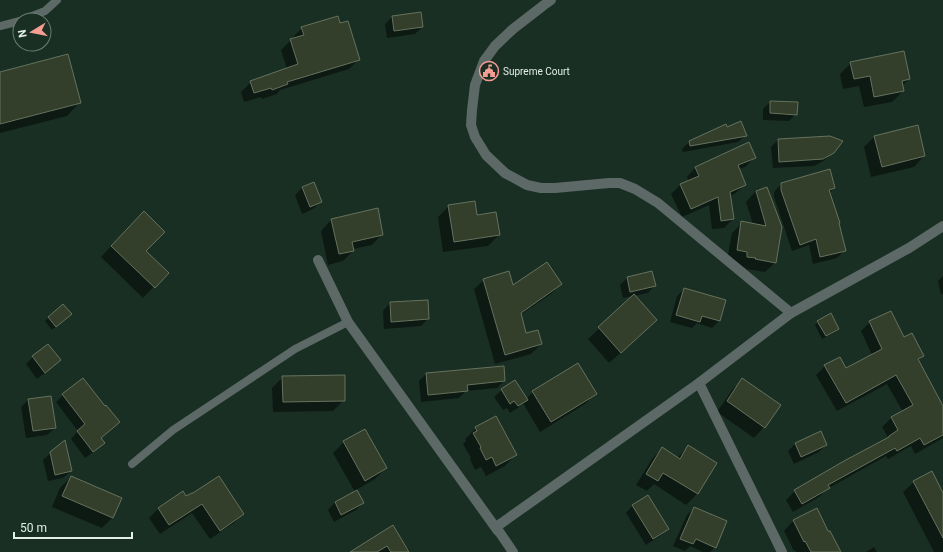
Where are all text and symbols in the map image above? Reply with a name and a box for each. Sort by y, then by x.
north arrow [12,12,52,52]
text: N [16,28,30,39]
public building icon: Supreme Court [478,60,500,82]
place label: Supreme Court [503,66,570,77]
scale bar [14,514,132,540]
text: 50 m [20,521,47,535]

